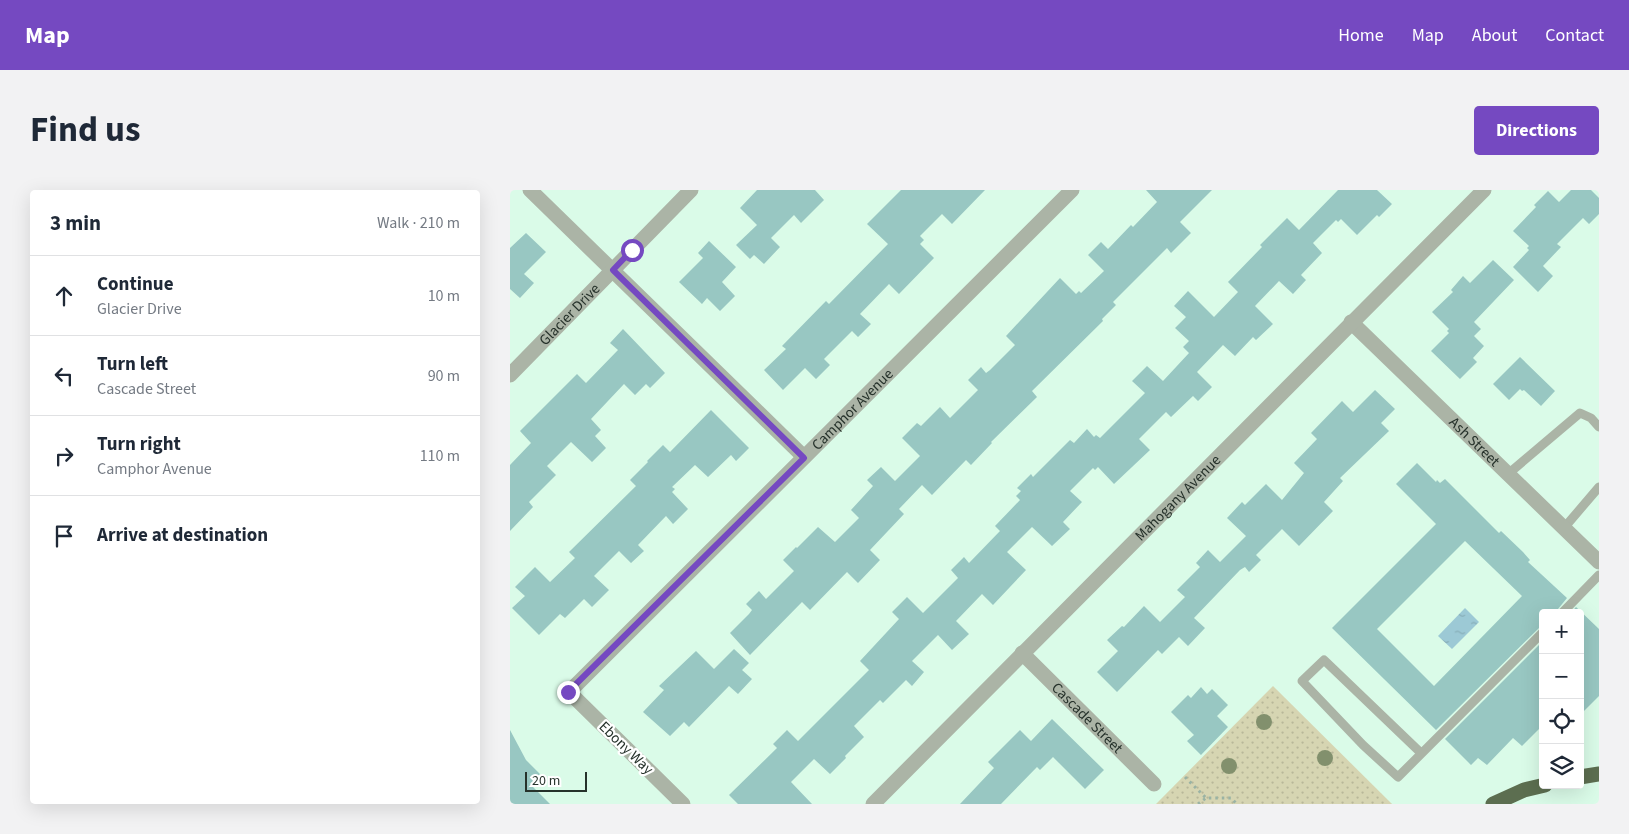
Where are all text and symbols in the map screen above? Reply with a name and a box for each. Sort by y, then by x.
text: Map [25,18,70,53]
text: Home [1338,23,1384,48]
text: Map [1412,23,1444,48]
text: About [1472,23,1517,48]
text: Contact [1545,23,1604,48]
text: Find us [30,105,140,155]
button: Directions [1474,106,1599,155]
text: 3 min [50,208,101,238]
text: Walk · 210 m [377,212,460,234]
route start [621,239,644,262]
text: Continue [97,271,174,298]
street label: Glacier Drive [534,279,605,350]
icon: ahead [50,282,78,310]
text: 10 m [428,285,460,307]
text: Glacier Drive [97,298,182,320]
text: Turn left [97,351,168,378]
icon: left [50,362,78,390]
street label: Camphor Avenue [807,364,898,455]
text: 90 m [428,365,460,387]
text: Cascade Street [97,378,196,400]
street label: Ash Street [1444,412,1505,471]
text: Turn right [97,431,181,458]
icon: right [50,442,78,470]
text: 110 m [420,445,460,467]
street label: Mahogany Avenue [1130,450,1225,546]
text: Camphor Avenue [97,458,212,480]
icon: arrive [50,522,78,550]
text: Arrive at destination [97,522,268,549]
map controls [1539,609,1584,789]
button: + [1539,609,1584,654]
button: − [1539,654,1584,699]
street label: Cascade Street [1047,678,1128,758]
route end [557,681,580,704]
button: locate [1539,699,1584,744]
street label: Ebony Way [594,717,658,779]
button: layers [1539,744,1584,789]
scale bar [525,769,588,792]
text: 20 m [532,771,560,791]

